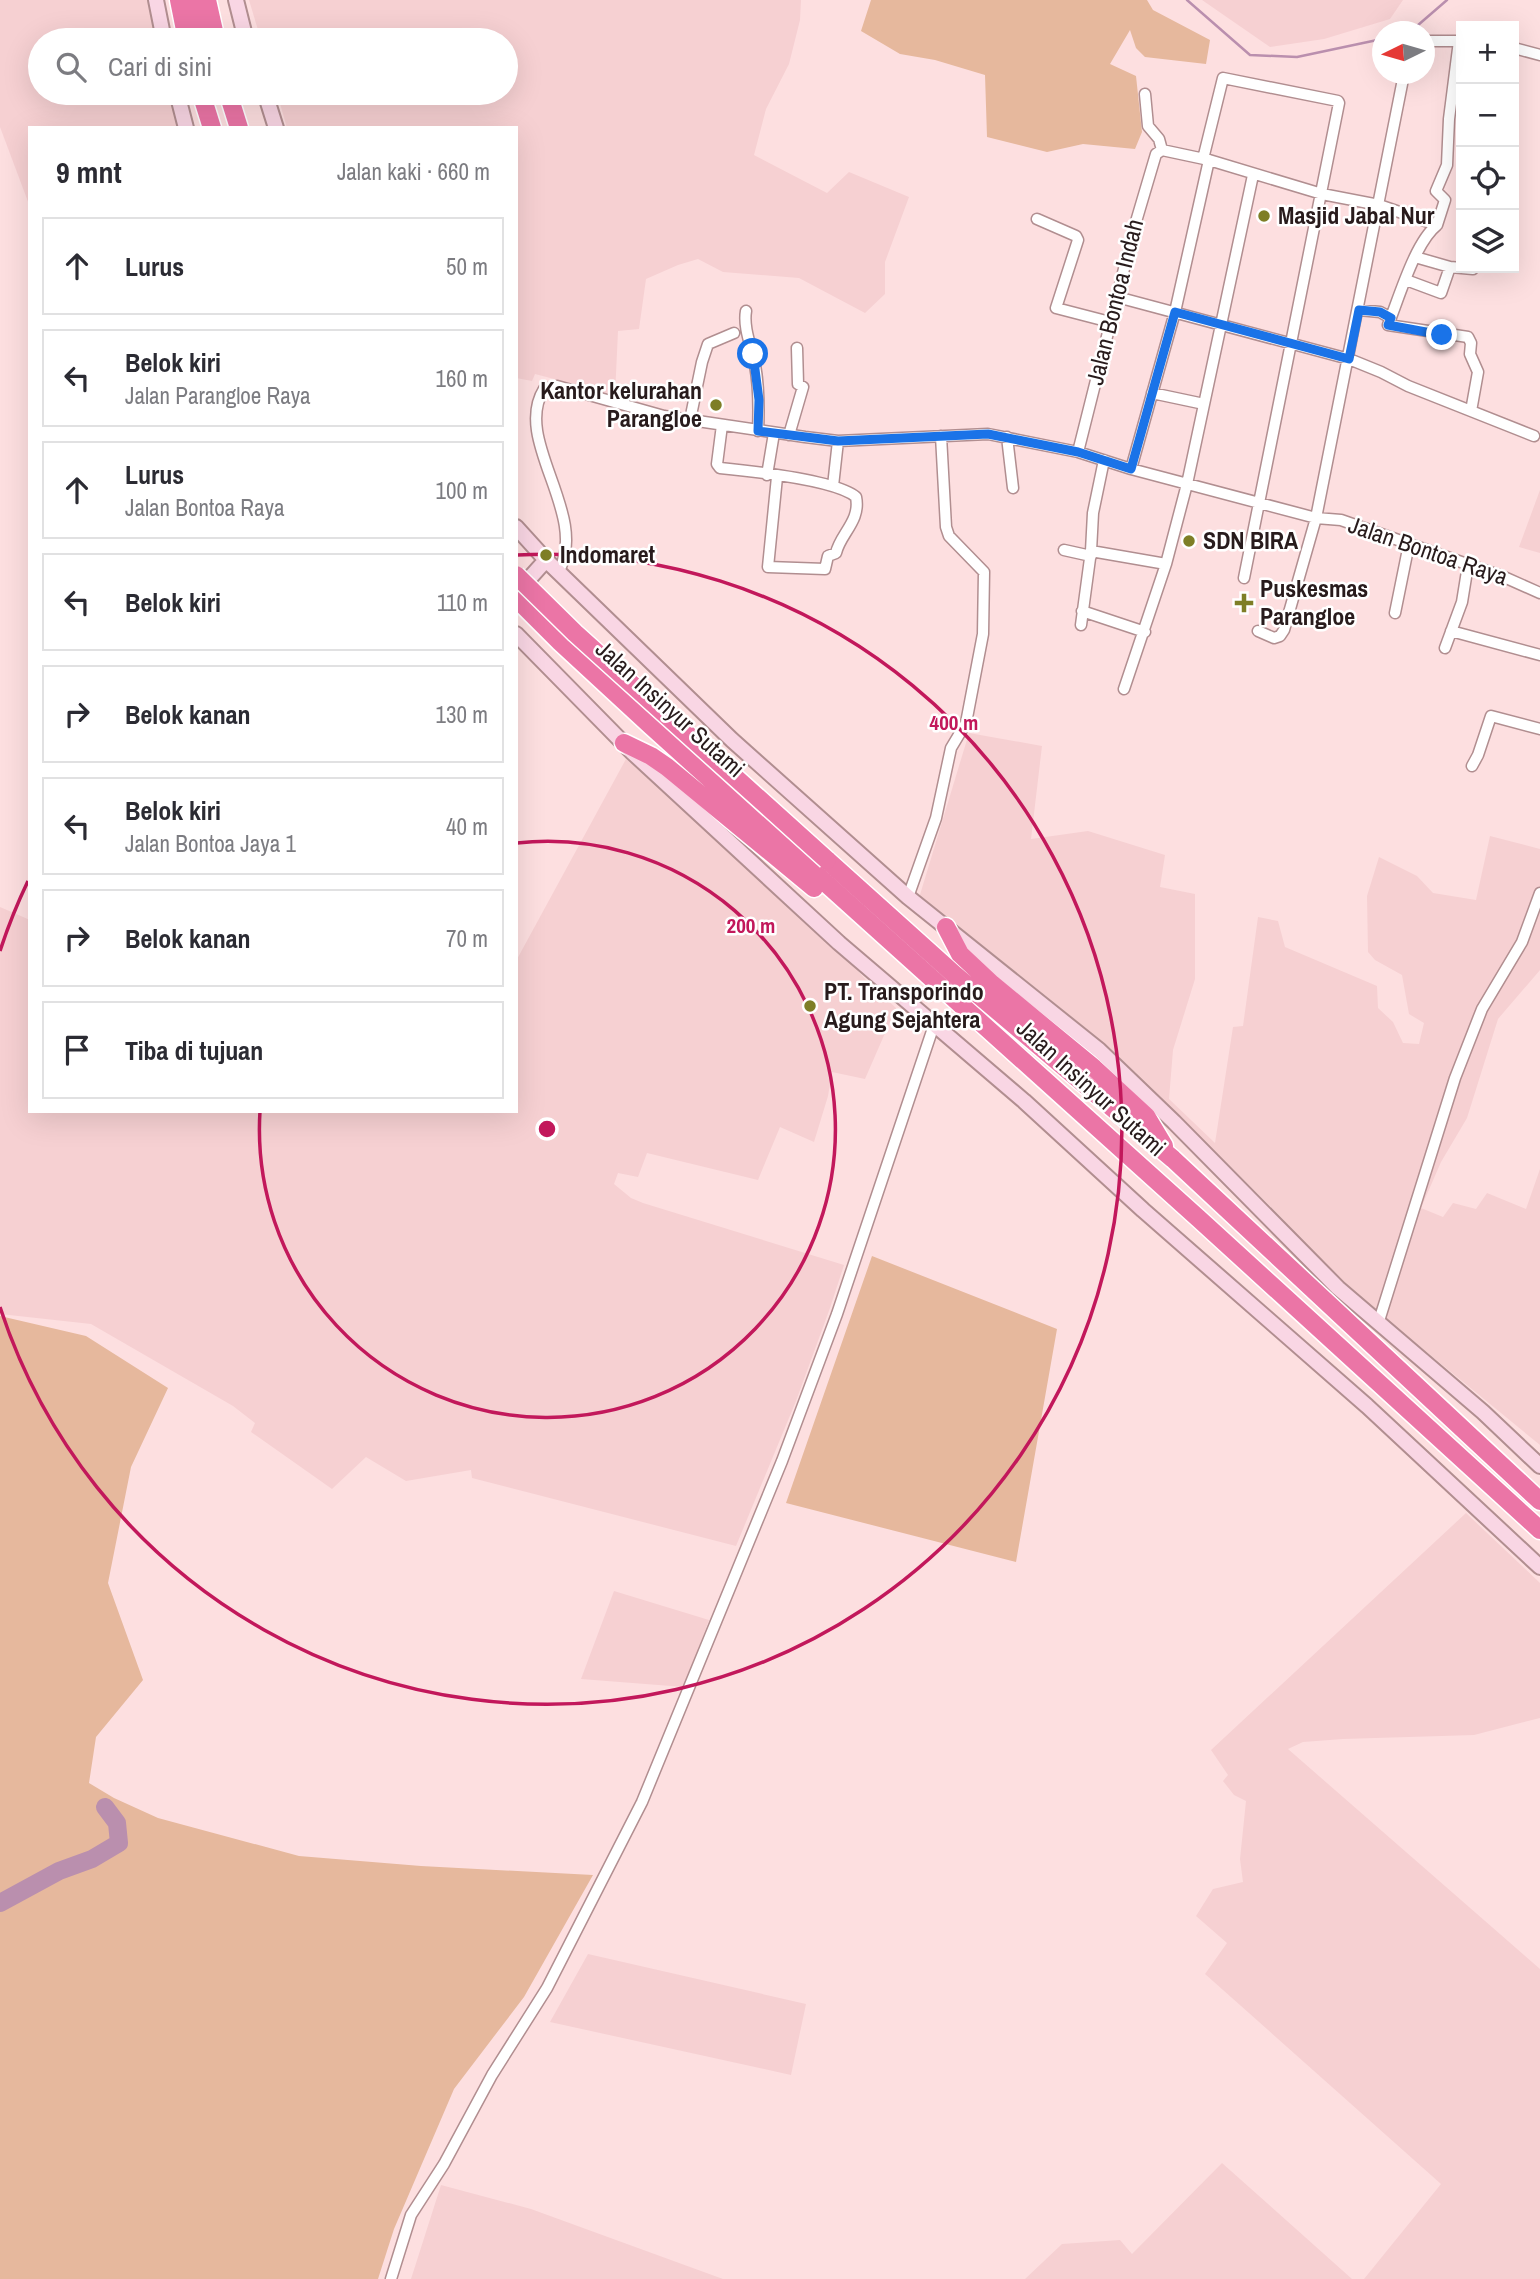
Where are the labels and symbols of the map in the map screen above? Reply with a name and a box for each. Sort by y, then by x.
north arrow [1372,21,1435,84]
place label: Masjid Jabal Nur [1278,199,1435,231]
marker: Masjid Jabal Nur [1256,208,1272,224]
street label: Jalan Bontoa Indah [1078,216,1150,388]
route end [1426,319,1457,350]
route start [737,338,768,369]
place label: Kantor kelurahan Parangloe [540,374,702,434]
marker: Kantor kelurahan Parangloe [708,397,724,413]
street label: Jalan Bontoa Raya [1344,508,1512,592]
place label: SDN BIRA [1203,524,1299,556]
marker: SDN BIRA [1181,533,1197,549]
place label: Indomaret [560,538,656,570]
marker: Indomaret [538,547,554,563]
place label: Puskesmas Parangloe [1260,572,1368,632]
marker: Puskesmas Parangloe [1234,593,1254,613]
street label: Jalan Insinyur Sutami [589,633,752,784]
text: 400 m [930,708,978,737]
text: 200 m [727,911,775,940]
place label: PT. Transporindo Agung Sejahtera [824,975,984,1035]
marker: PT. Transporindo Agung Sejahtera [802,998,818,1014]
street label: Jalan Insinyur Sutami [1010,1012,1173,1163]
centre of rings [535,1117,559,1141]

